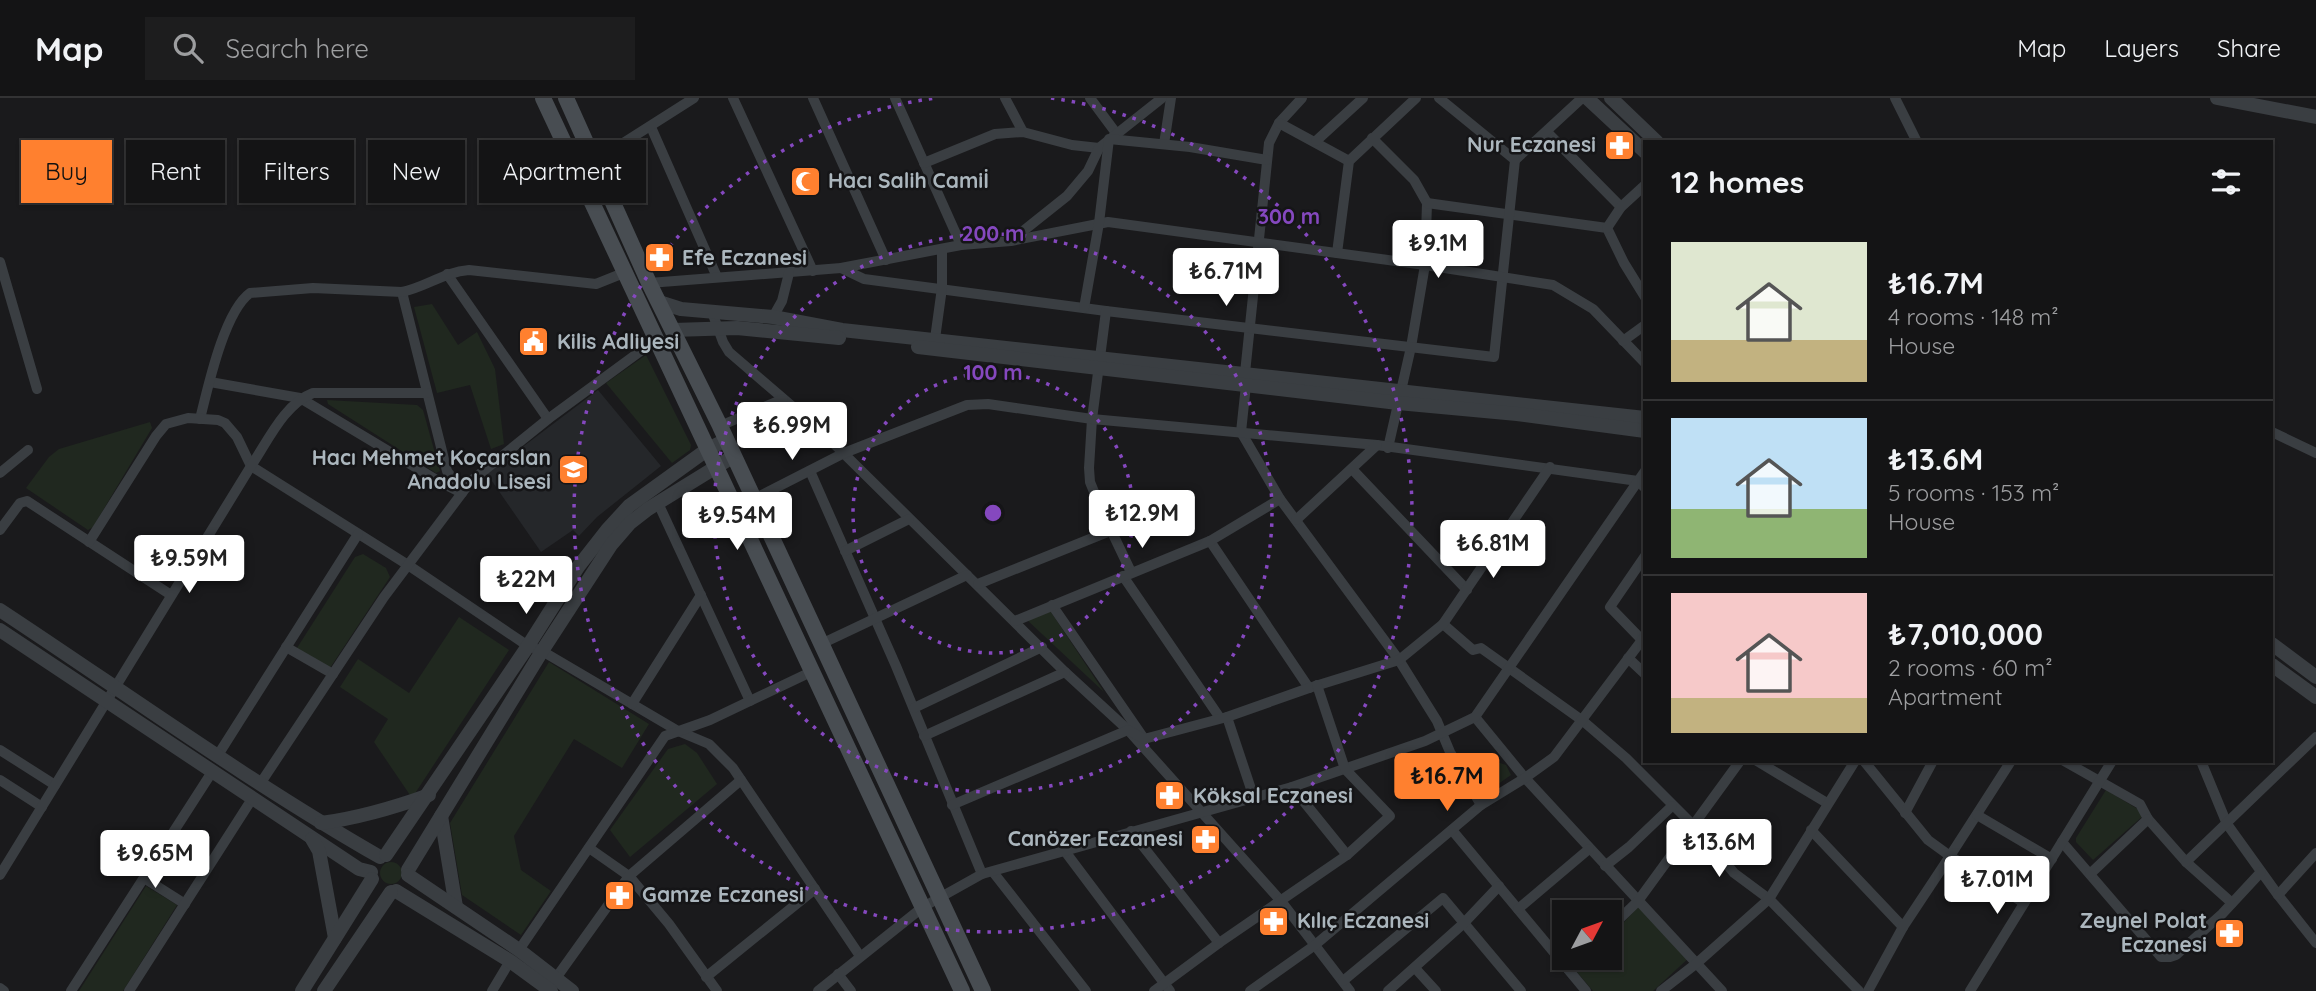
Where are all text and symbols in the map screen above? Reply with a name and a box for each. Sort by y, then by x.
search box [145,17,635,80]
text: Map [35,28,103,69]
icon: search [169,29,207,67]
text: Search here [225,32,369,65]
text: Map [2017,33,2066,63]
text: Layers [2104,33,2179,63]
text: Share [2217,33,2281,63]
pharmacy icon: Nur Eczanesi [1602,128,1636,162]
place label: Nur Eczanesi [1467,131,1596,157]
chip: Buy [21,140,112,203]
chip: Rent [126,140,225,203]
chip: Filters [239,140,354,203]
chip: New [368,140,465,203]
chip: Apartment [479,140,646,203]
text: 12 homes [1671,163,1804,201]
icon: filters [2207,163,2245,201]
mosque icon: Hacı Salih Camiİ [788,164,822,198]
place label: Hacı Salih Camiİ [828,167,989,193]
text: 300 m [1258,203,1320,229]
text: 200 m [962,220,1024,246]
pin: ₺9.1M [1389,220,1487,280]
text: ₺9.1M [1408,228,1468,257]
pharmacy icon: Efe Eczanesi [642,241,676,275]
place label: Efe Eczanesi [682,244,807,270]
pin: ₺6.71M [1169,248,1283,308]
text: ₺6.71M [1189,256,1263,285]
text: ₺16.7M [1888,264,1984,302]
icon: home [1727,270,1811,354]
text: 4 rooms · 148 m² [1888,302,2059,331]
public building icon: Kilis Adliyesi [517,325,551,359]
place label: Kilis Adliyesi [557,328,679,354]
text: House [1888,331,1955,360]
text: 100 m [963,359,1023,385]
pin: ₺6.99M [735,402,849,462]
text: ₺6.99M [753,410,831,439]
text: ₺13.6M [1888,440,1983,478]
place label: Hacı Mehmet Koçarslan Anadolu Lisesi [312,444,551,494]
icon: home [1727,446,1811,530]
school or university icon: Hacı Mehmet Koçarslan Anadolu Lisesi [557,453,591,487]
text: 5 rooms · 153 m² [1888,478,2059,507]
pin: ₺12.9M [1085,490,1199,550]
pin: ₺9.54M [680,492,794,552]
text: ₺12.9M [1105,498,1179,527]
text: ₺9.54M [698,500,776,529]
centre of rings [981,501,1005,525]
text: House [1888,507,1955,536]
pin: ₺6.81M [1436,520,1550,580]
text: ₺6.81M [1456,528,1530,557]
pin: ₺9.59M [132,536,246,595]
text: ₺9.59M [150,543,228,572]
pin: ₺22M [485,556,567,616]
text: ₺22M [496,564,556,593]
text: ₺7,010,000 [1888,615,2043,653]
icon: home [1727,621,1811,705]
text: 2 rooms · 60 m² [1888,653,2053,682]
text: Apartment [1888,682,2002,711]
pin: ₺16.7M [1390,754,1504,813]
text: ₺16.7M [1410,761,1484,790]
pharmacy icon: Köksal Eczanesi [1153,779,1187,813]
place label: Köksal Eczanesi [1193,782,1353,808]
pin: ₺13.6M [1662,820,1776,879]
pharmacy icon: Canözer Eczanesi [1189,822,1223,856]
place label: Canözer Eczanesi [1008,825,1183,851]
text: ₺13.6M [1682,827,1756,856]
pin: ₺9.65M [98,830,212,890]
text: ₺9.65M [116,838,194,867]
pin: ₺7.01M [1940,856,2054,916]
text: ₺7.01M [1960,864,2034,893]
pharmacy icon: Gamze Eczanesi [602,878,636,912]
place label: Gamze Eczanesi [642,881,804,907]
north arrow [1552,900,1622,970]
map controls [1552,900,1622,970]
pharmacy icon: Kılıç Eczanesi [1257,904,1291,938]
place label: Kılıç Eczanesi [1297,907,1429,933]
place label: Zeynel Polat Eczanesi [2079,907,2207,957]
pharmacy icon: Zeynel Polat Eczanesi [2213,916,2247,950]

